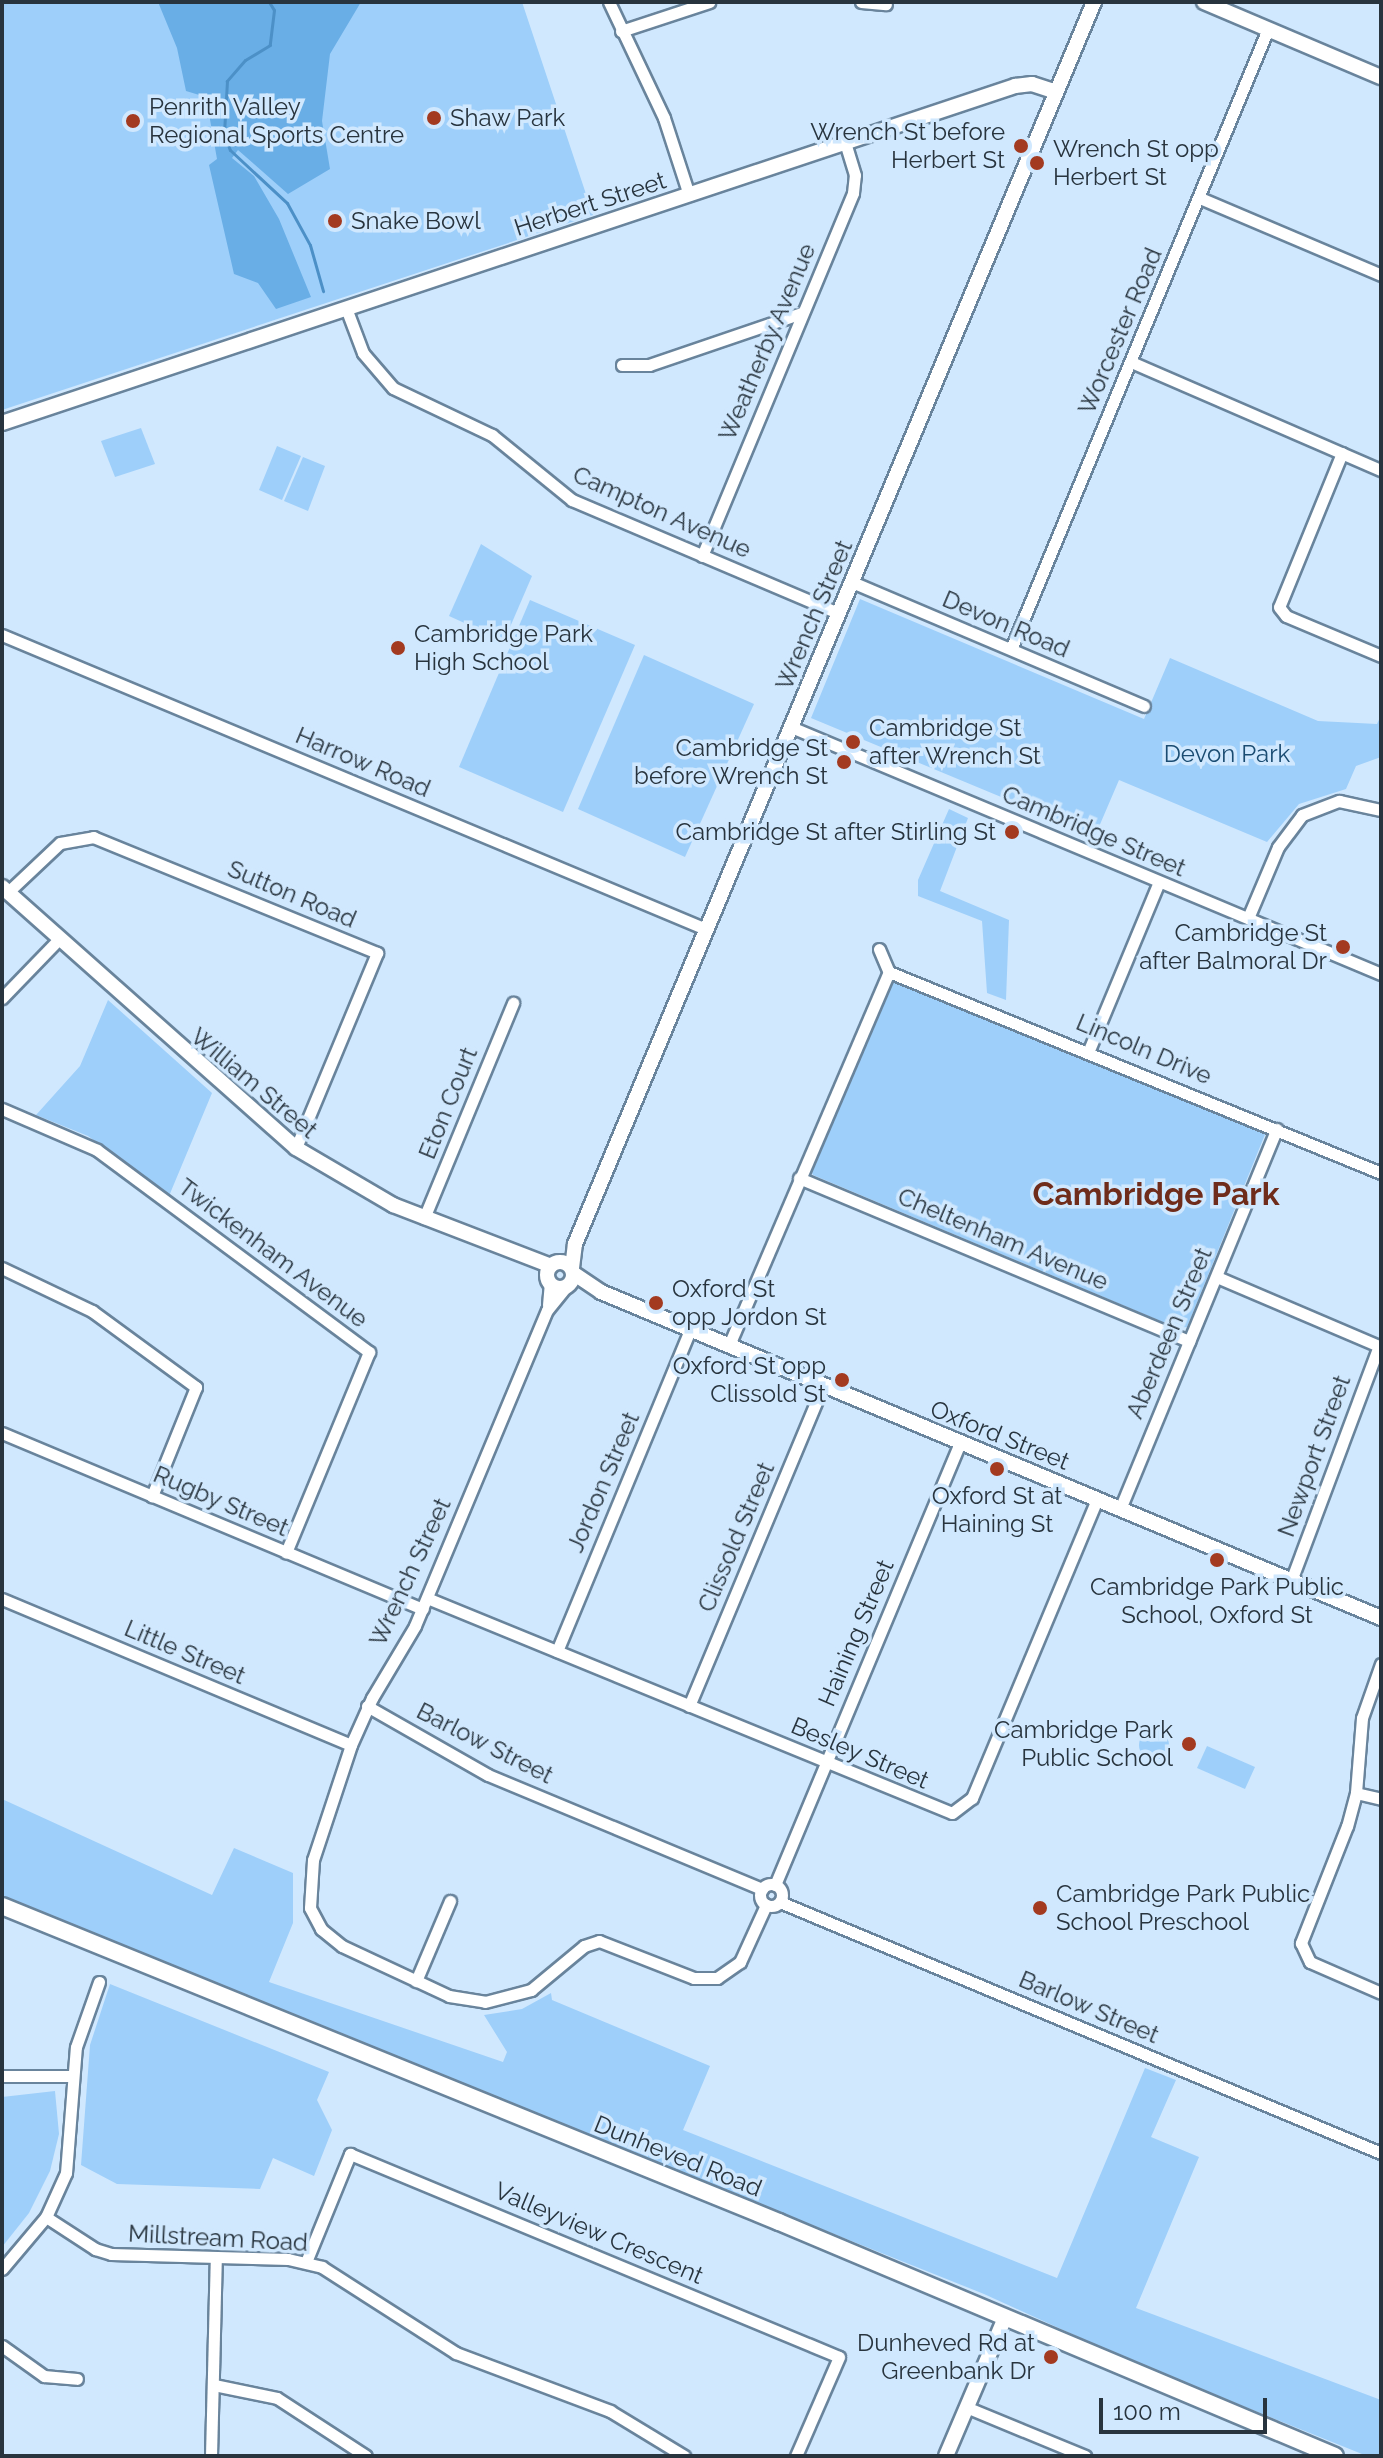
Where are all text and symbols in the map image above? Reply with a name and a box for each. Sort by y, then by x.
place label: Penrith Valley Regional Sports Centre [149,93,405,149]
place label: Shaw Park [450,104,566,132]
marker: Shaw Park [425,109,443,127]
marker: Penrith Valley Regional Sports Centre [124,112,142,130]
place label: Wrench St before Herbert St [810,118,1005,174]
place label: Wrench St opp Herbert St [1053,135,1219,191]
marker: Wrench St before Herbert St [1012,137,1030,155]
marker: Wrench St opp Herbert St [1028,154,1046,172]
street label: Herbert Street [510,166,670,242]
place label: Snake Bowl [351,207,481,235]
marker: Snake Bowl [326,212,344,230]
street label: Weatherby Avenue [712,238,822,446]
street label: Worcester Road [1072,243,1168,419]
street label: Campton Avenue [568,460,756,564]
street label: Wrench Street [769,536,859,694]
street label: Devon Road [938,584,1074,664]
place label: Cambridge Park High School [414,620,593,676]
marker: Cambridge Park High School [389,639,407,657]
place label: Cambridge St after Wrench St [869,714,1042,770]
street label: Harrow Road [291,721,435,803]
marker: Cambridge St after Wrench St [844,733,862,751]
place label: Cambridge St before Wrench St [633,734,828,790]
park label: Devon Park [1164,740,1290,768]
marker: Cambridge St before Wrench St [835,753,853,771]
street label: Cambridge Street [998,779,1190,883]
place label: Cambridge St after Stirling St [675,818,996,846]
marker: Cambridge St after Stirling St [1003,823,1021,841]
street label: Sutton Road [223,854,361,934]
place label: Cambridge St after Balmoral Dr [1138,919,1327,975]
marker: Cambridge St after Balmoral Dr [1334,938,1352,956]
street label: Lincoln Drive [1072,1008,1216,1090]
street label: William Street [185,1022,323,1144]
street label: Eton Court [413,1043,483,1163]
street label: Twickenham Avenue [172,1172,374,1334]
district label: Cambridge Park [1032,1175,1280,1213]
street label: Cheltenham Avenue [893,1182,1113,1296]
street label: Aberdeen Street [1120,1243,1218,1423]
place label: Oxford St opp Jordon St [672,1275,827,1331]
marker: Oxford St opp Jordon St [647,1294,665,1312]
place label: Oxford St opp Clissold St [673,1352,826,1408]
marker: Oxford St opp Clissold St [833,1371,851,1389]
street label: Newport Street [1271,1371,1357,1541]
street label: Oxford Street [926,1394,1074,1476]
street label: Jordon Street [561,1408,645,1556]
street label: Clissold Street [692,1458,780,1616]
street label: Rugby Street [149,1459,293,1543]
marker: Oxford St at Haining St [988,1460,1006,1478]
place label: Oxford St at Haining St [932,1482,1062,1538]
street label: Wrench Street [363,1493,457,1651]
marker: Cambridge Park Public School, Oxford St [1208,1551,1226,1569]
street label: Haining Street [812,1555,900,1711]
place label: Cambridge Park Public School, Oxford St [1090,1573,1344,1629]
street label: Little Street [120,1614,250,1690]
street label: Barlow Street [412,1696,558,1790]
street label: Besley Street [786,1711,934,1795]
place label: Cambridge Park Public School [994,1716,1173,1772]
marker: Cambridge Park Public School [1180,1735,1198,1753]
place label: Cambridge Park Public School Preschool [1056,1880,1310,1936]
marker: Cambridge Park Public School Preschool [1031,1899,1049,1917]
street label: Barlow Street [1014,1964,1164,2050]
street label: Dunheved Road [590,2109,766,2203]
street label: Valleyview Crescent [490,2176,708,2290]
street label: Millstream Road [127,2219,309,2257]
place label: Dunheved Rd at Greenbank Dr [857,2329,1035,2385]
marker: Dunheved Rd at Greenbank Dr [1042,2348,1060,2366]
scale bar [1103,2382,1271,2432]
text: 100 m [1113,2397,1181,2426]

